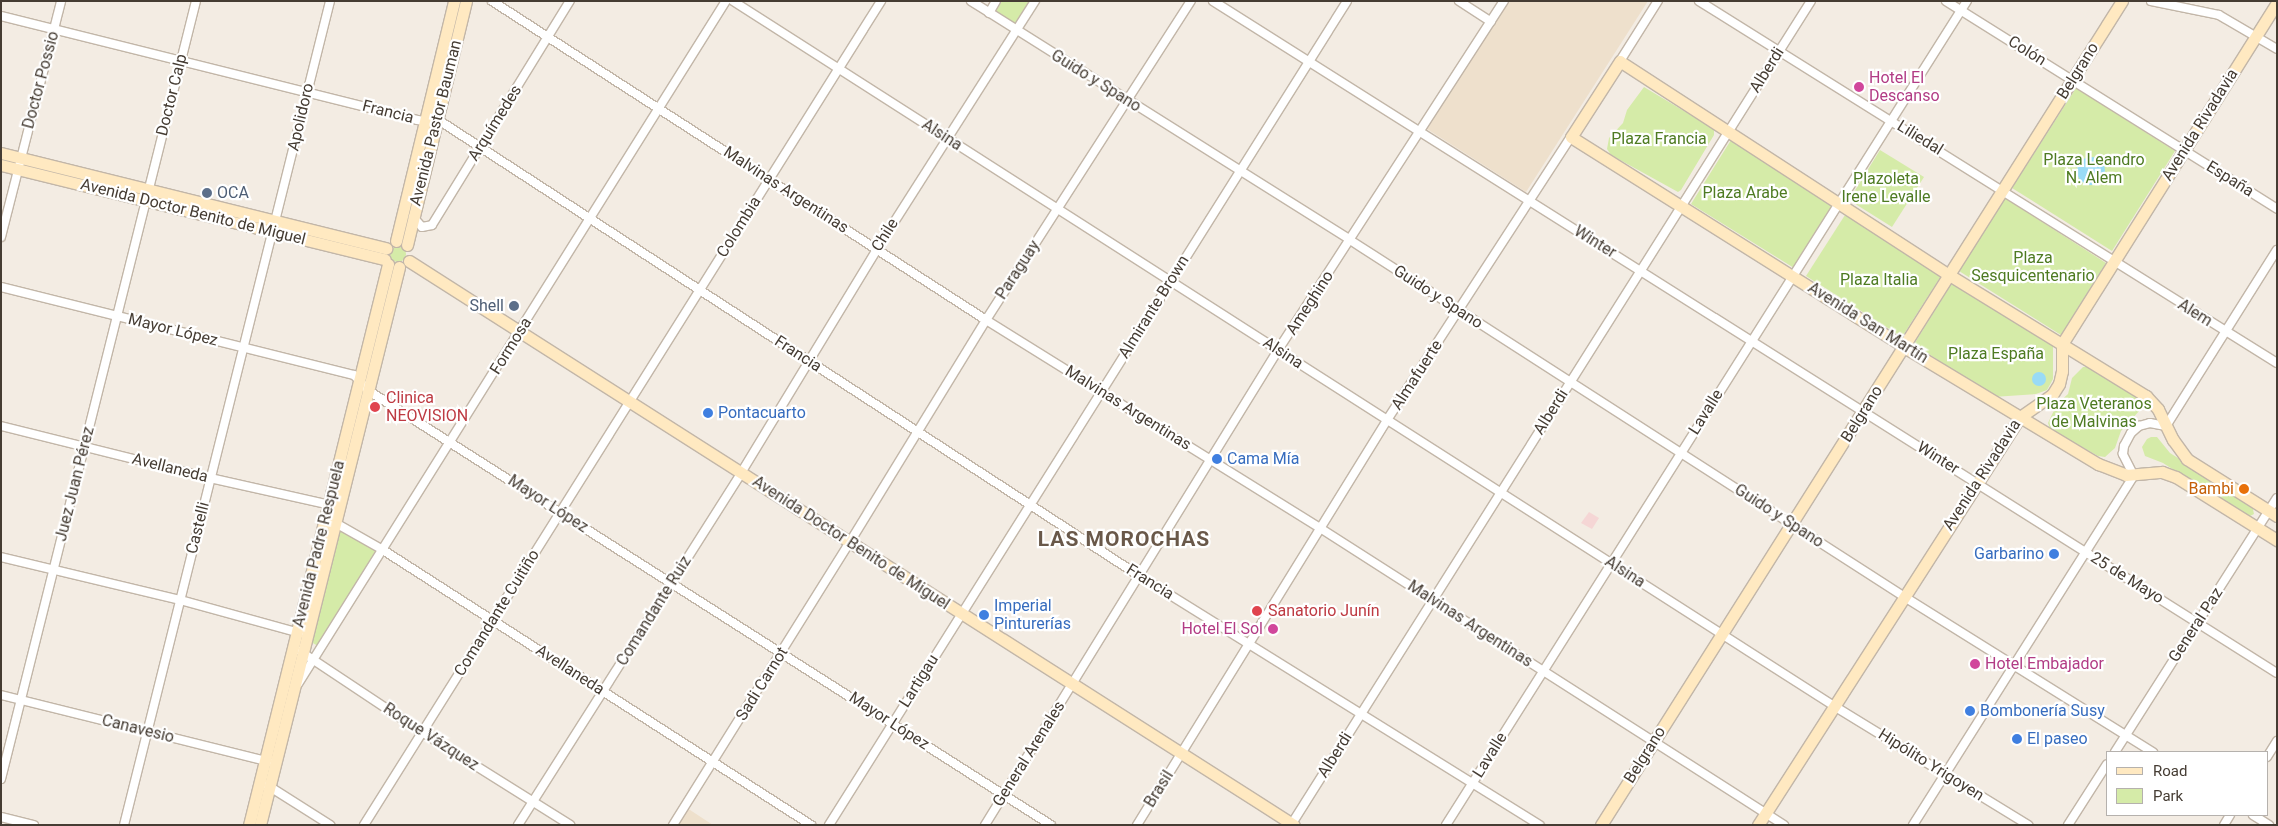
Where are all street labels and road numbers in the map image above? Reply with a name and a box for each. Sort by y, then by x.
street label: Doctor Possio [19,29,63,131]
street label: Colón [2004,32,2050,70]
street label: Avenida Pastor Bauman [406,38,466,208]
street label: Belgrano [2053,39,2103,103]
street label: Alberdi [1746,44,1788,96]
street label: Guido y Spano [1047,46,1145,116]
street label: Doctor Calp [153,52,191,138]
street label: Avenida Rivadavia [2158,65,2242,185]
street label: Apolidoro [284,81,318,153]
street label: Arquímedes [464,82,526,164]
street label: Francia [360,96,416,128]
street label: Alsina [918,115,966,155]
street label: Liliedal [1894,117,1946,159]
street label: Malvinas Argentinas [720,142,852,238]
street label: España [2203,157,2257,201]
street label: Avenida Doctor Benito de Miguel [79,175,307,249]
street label: Colombia [713,193,765,261]
street label: Chile [867,215,903,255]
street label: Winter [1570,222,1620,262]
street label: Paraguay [992,237,1044,303]
street label: Almirante Brown [1115,252,1193,362]
street label: Guido y Spano [1390,261,1486,333]
street label: Ameghino [1282,267,1338,339]
street label: Avenida San Martín [1804,278,1932,368]
street label: Alem [2174,295,2216,331]
street label: Mayor López [126,310,220,350]
street label: Formosa [486,314,536,378]
street label: Francia [771,332,825,376]
street label: Alsina [1259,333,1307,373]
street label: Almafuerte [1387,336,1447,414]
street label: Malvinas Argentinas [1061,361,1195,455]
street label: Belgrano [1837,382,1887,446]
street label: Alberdi [1530,386,1572,438]
street label: Lavalle [1685,386,1727,438]
street label: Avenida Rivadavia [1939,416,2025,534]
street label: Juez Juan Pérez [51,425,99,543]
street label: Winter [1913,438,1963,478]
street label: Avellaneda [130,449,210,487]
street label: Avenida Padre Respuela [289,458,349,630]
street label: Mayor López [504,471,592,537]
street label: Avenida Doctor Benito de Miguel [749,472,953,614]
street label: Guido y Spano [1731,480,1827,552]
street label: Castelli [182,500,214,556]
street label: Comandante Cuitiño [450,546,544,680]
street label: 25 de Mayo [2087,548,2167,608]
street label: Alsina [1601,552,1649,592]
street label: Comandante Ruiz [613,553,695,669]
street label: Francia [1123,560,1177,604]
street label: Malvinas Argentinas [1404,576,1536,672]
street label: General Paz [2165,584,2227,666]
street label: Avellaneda [532,641,608,699]
street label: Sadi Carnot [732,644,792,724]
street label: Lartigau [895,651,943,711]
street label: Mayor López [845,688,933,754]
street label: General Arenales [989,698,1069,810]
street label: Roque Vázquez [380,699,482,775]
street label: Canavesio [100,711,176,747]
street label: Belgrano [1620,723,1670,787]
street label: Hipólito Yrigoyen [1875,725,1987,805]
street label: Alberdi [1314,729,1356,781]
street label: Lavalle [1469,729,1511,781]
street label: Brasil [1140,767,1178,811]

